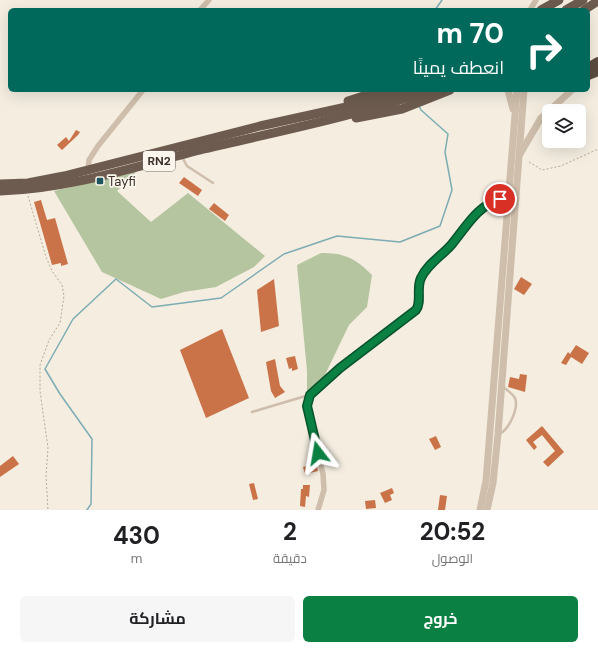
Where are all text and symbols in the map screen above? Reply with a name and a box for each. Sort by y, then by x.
text: 70 m [436,15,504,52]
icon: right [518,24,570,76]
text: انعطف يمينًا [413,56,504,80]
map controls [542,104,586,148]
button: layers [542,104,586,148]
road number: RN2 [143,151,175,171]
place label: Tayfi [108,173,136,190]
marker: Tayfi [95,176,105,186]
pin [483,182,517,216]
icon: arrive [489,188,511,210]
position arrow [297,432,339,474]
text: 2 [283,516,297,547]
text: 20:52 [420,516,485,547]
text: 430 [113,520,160,551]
text: m [131,550,142,567]
text: دقيقة [273,550,307,567]
text: الوصول [432,550,473,567]
button: مشاركة [20,596,295,642]
button: خروج [303,596,578,642]

